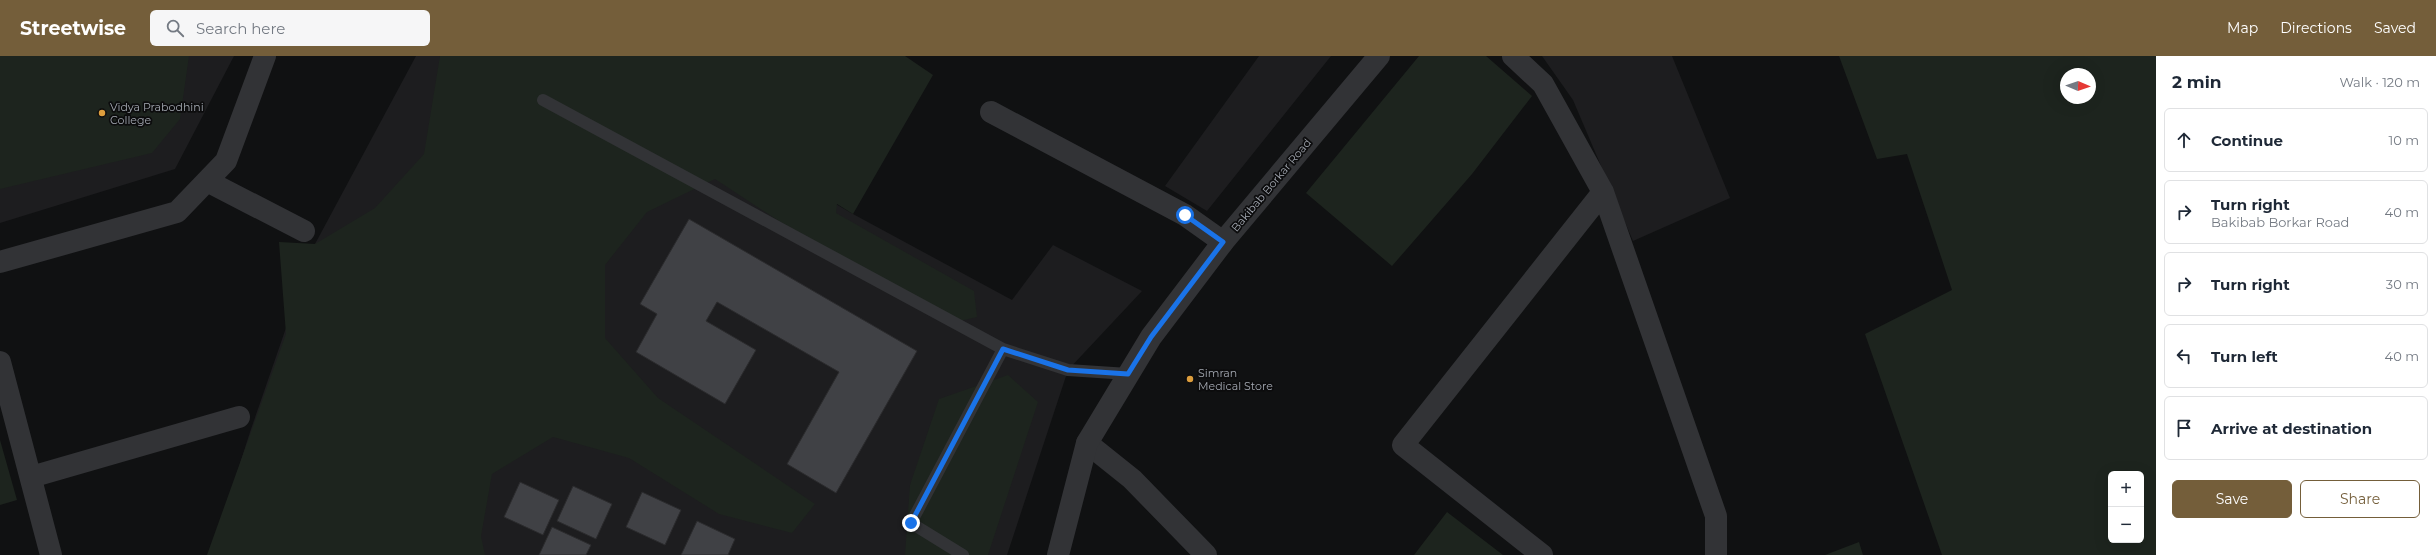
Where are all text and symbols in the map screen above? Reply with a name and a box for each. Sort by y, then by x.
search box [150,10,430,46]
text: Streetwise [20,17,126,40]
icon: search [164,17,186,39]
text: Search here [196,19,285,38]
text: Map [2227,19,2258,37]
text: Directions [2280,19,2352,37]
text: Saved [2374,19,2416,37]
north arrow [2060,68,2096,104]
text: 2 min [2172,72,2222,92]
text: Walk · 120 m [2339,74,2420,90]
place label: Vidya Prabodhini College [110,100,204,127]
marker: Vidya Prabodhini College [97,108,107,118]
icon: ahead [2173,129,2195,151]
text: Continue [2211,131,2283,150]
text: 10 m [2389,132,2419,148]
street label: Bakibab Borkar Road [1228,136,1314,234]
text: Turn right [2211,195,2290,214]
icon: right [2173,201,2195,223]
text: 40 m [2385,204,2419,220]
route start [1176,206,1194,224]
text: Bakibab Borkar Road [2211,214,2349,230]
icon: right [2173,273,2195,295]
text: Turn right [2211,275,2290,294]
text: 30 m [2386,276,2419,292]
icon: left [2173,345,2195,367]
text: Turn left [2211,347,2278,366]
text: 40 m [2385,348,2419,364]
place label: Simran Medical Store [1198,366,1273,393]
marker: Simran Medical Store [1185,374,1195,384]
icon: arrive [2173,417,2195,439]
text: Arrive at destination [2211,419,2372,438]
map controls [2108,471,2144,543]
button: + [2108,471,2144,507]
button: Save [2172,480,2292,518]
button: Share [2300,480,2420,518]
button: − [2108,507,2144,543]
route end [902,514,920,532]

